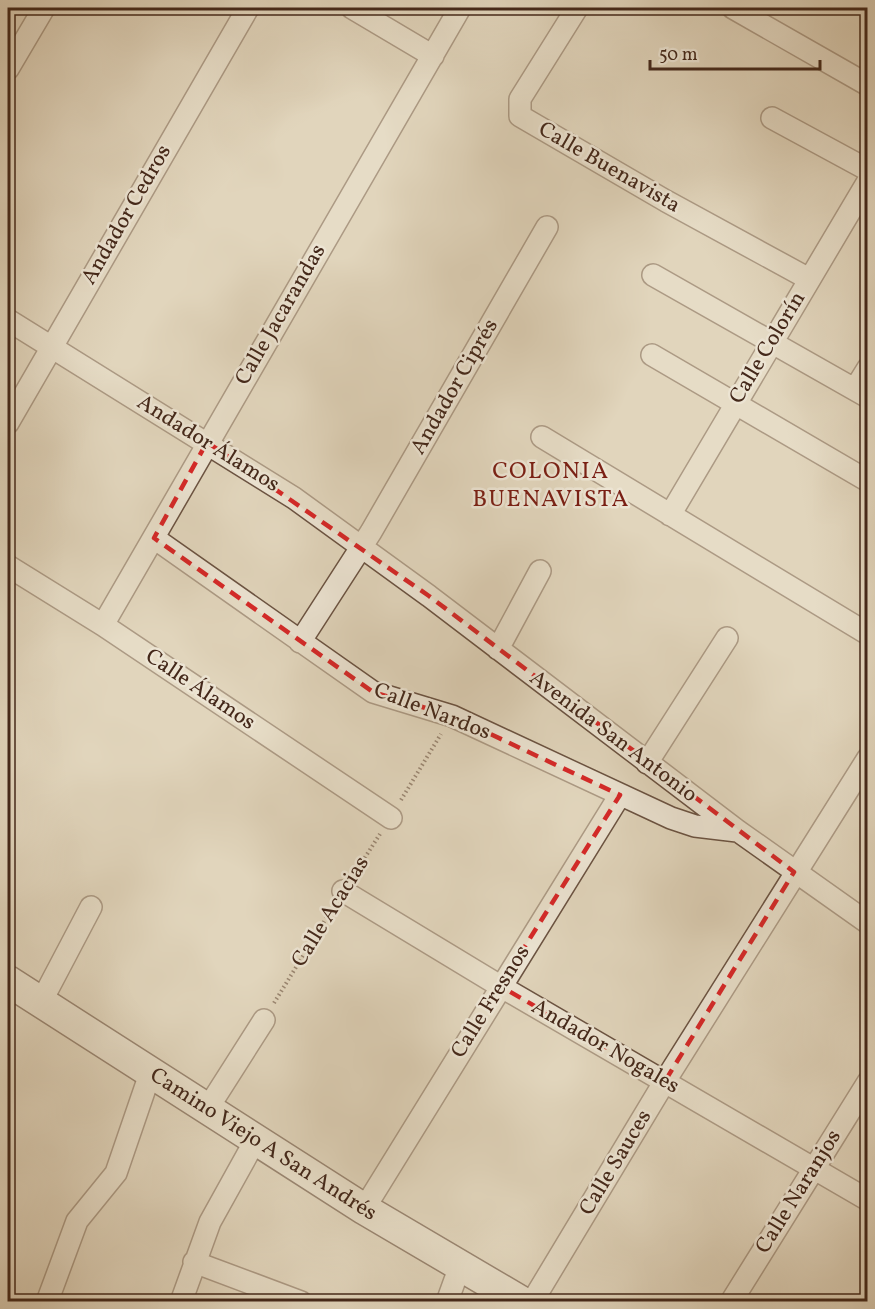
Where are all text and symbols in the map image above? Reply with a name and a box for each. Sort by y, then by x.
scale bar [650,33,820,71]
text: 50 m [659,43,698,68]
street label: Calle Buenavista [532,115,686,221]
street label: Andador Cedros [74,139,180,291]
street label: Calle Jacarandas [228,239,334,391]
street label: Calle Colorín [722,286,814,410]
street label: Andador Ciprés [403,313,507,461]
street label: Andador Álamos [131,388,285,500]
district label: COLONIA BUENAVISTA [472,455,630,517]
street label: Calle Álamos [139,642,261,738]
street label: Avenida San Antonio [522,663,704,811]
street label: Calle Nardos [369,675,495,749]
street label: Calle Acacias [284,850,378,974]
street label: Calle Fresnos [444,939,538,1065]
street label: Andador Nogales [525,992,685,1102]
street label: Camino Viejo A San Andrés [144,1060,383,1229]
street label: Calle Sauces [572,1104,660,1222]
street label: Calle Naranjos [748,1124,850,1260]

